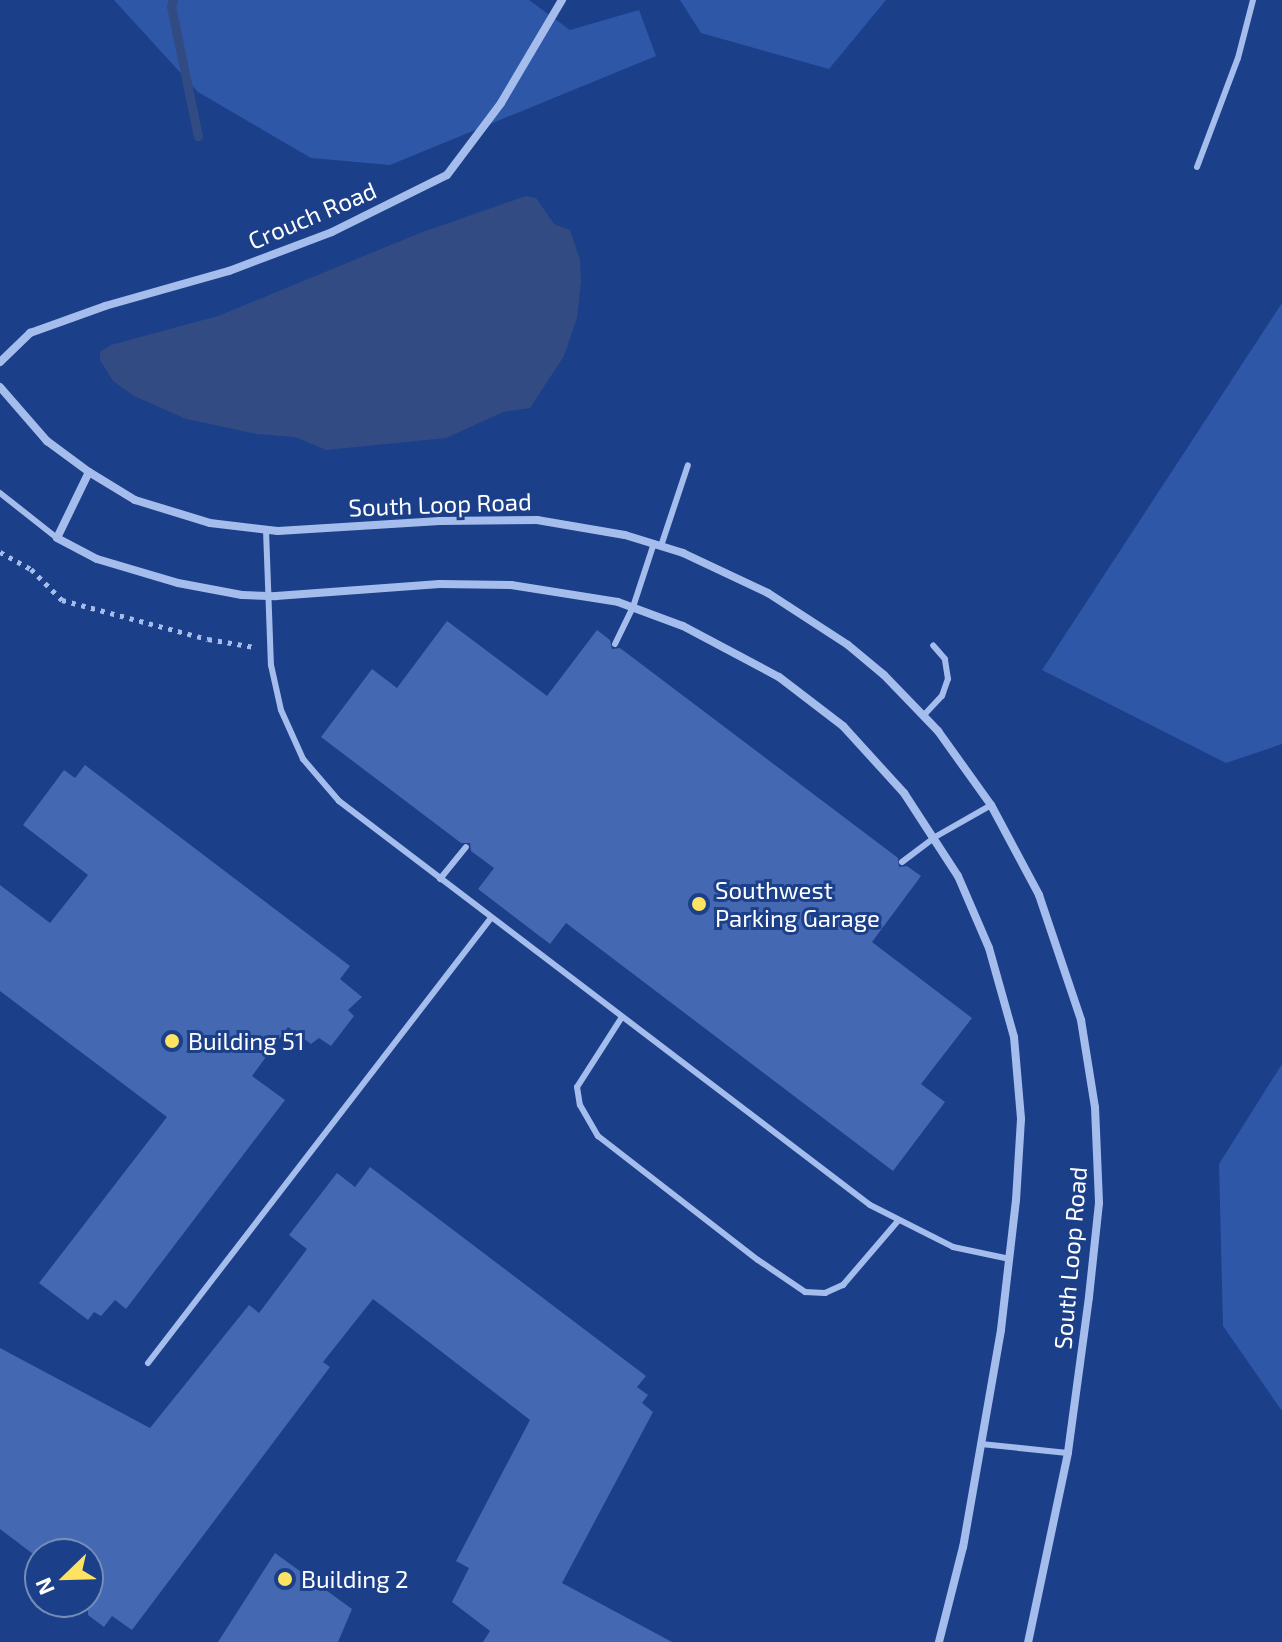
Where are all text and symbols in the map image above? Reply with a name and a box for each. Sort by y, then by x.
street label: Crouch Road [243,175,381,255]
street label: South Loop Road [348,486,532,522]
place label: Southwest Parking Garage [715,876,880,932]
marker: Southwest Parking Garage [690,895,708,913]
place label: Building 51 [188,1027,304,1055]
marker: Building 51 [163,1032,181,1050]
street label: South Loop Road [1048,1165,1092,1351]
north arrow [24,1538,104,1618]
place label: Building 2 [301,1565,409,1593]
marker: Building 2 [276,1570,294,1588]
text: N [29,1574,59,1599]

